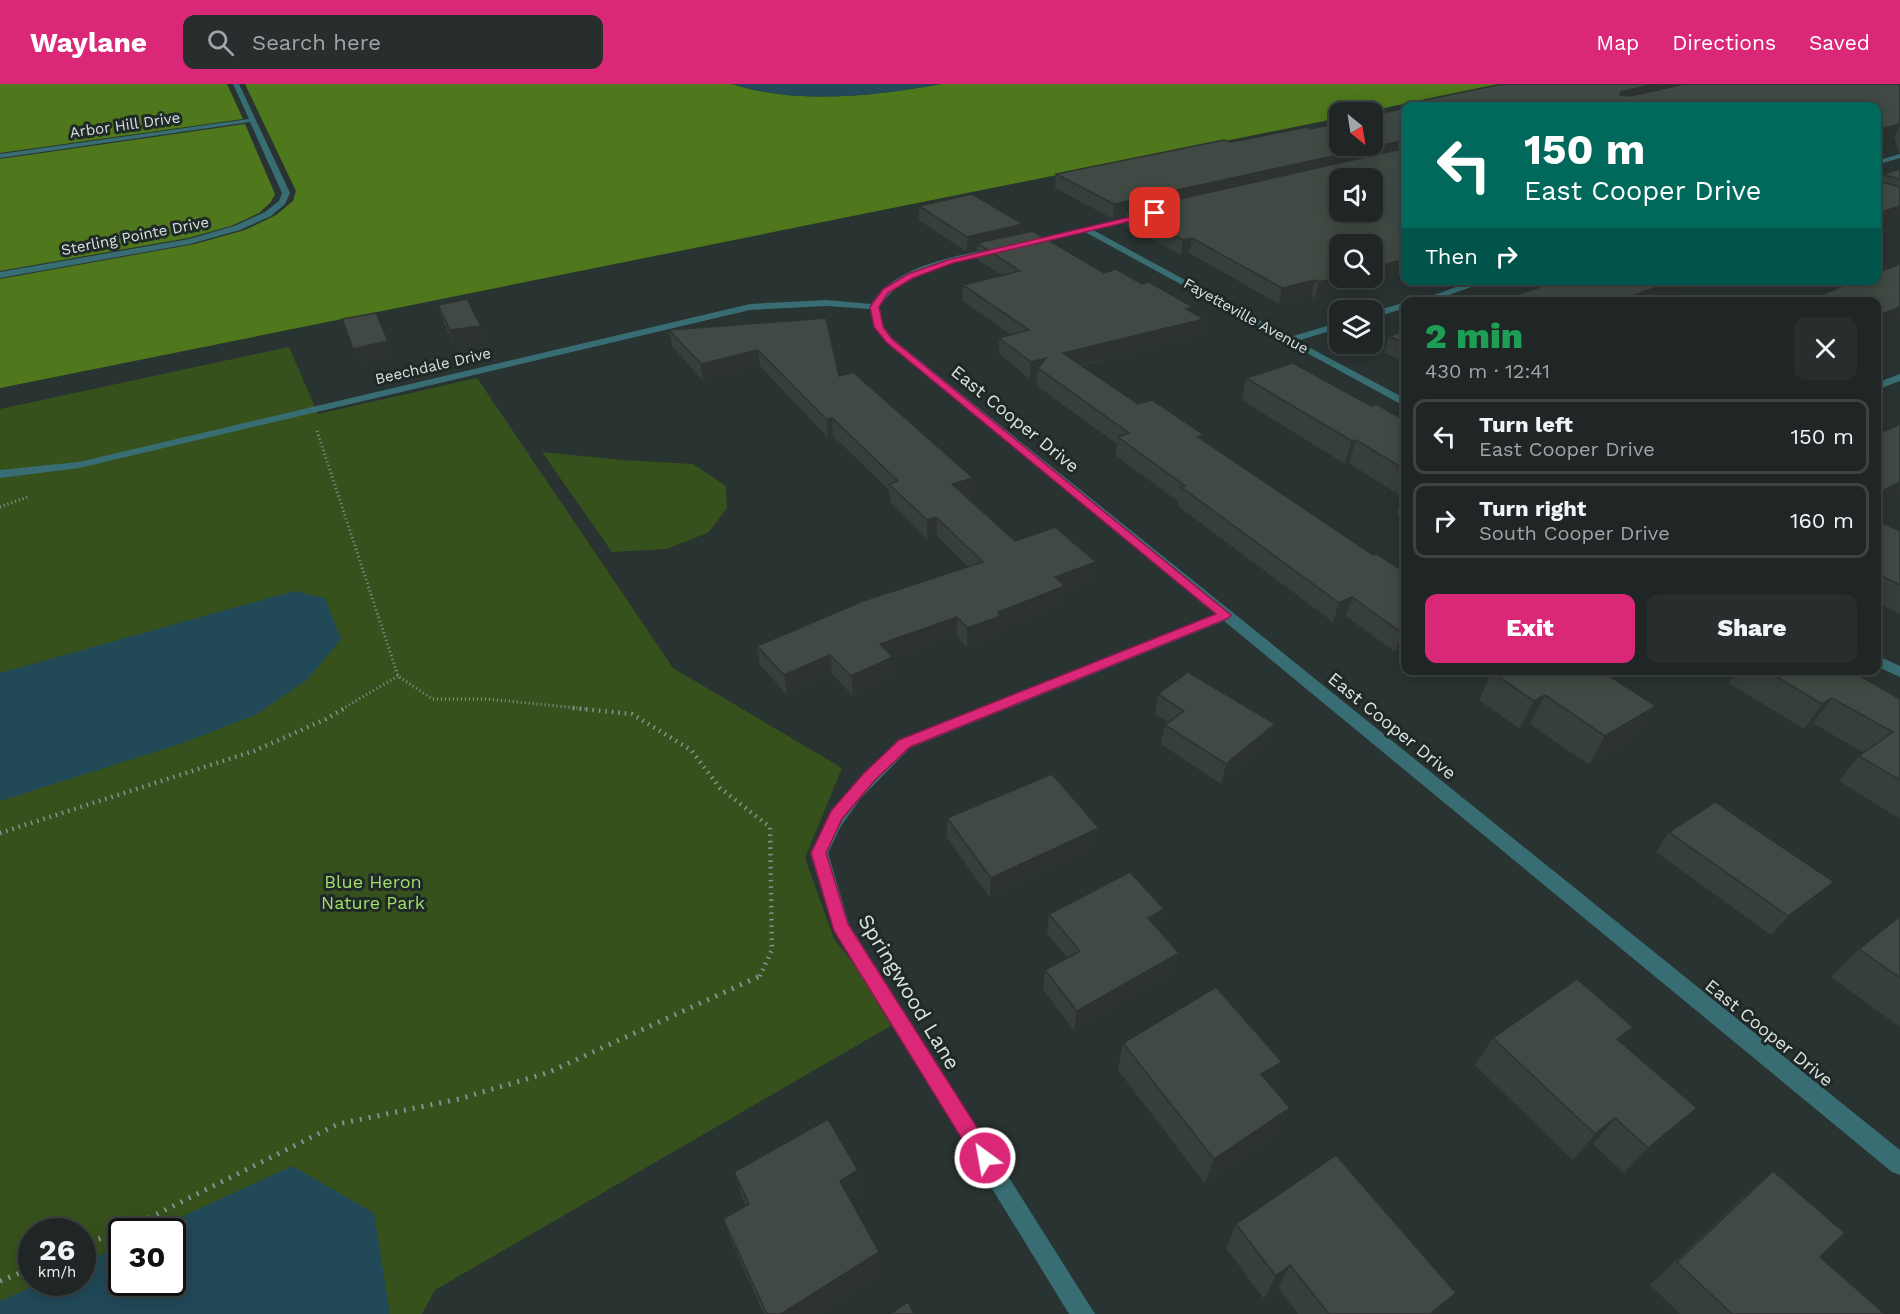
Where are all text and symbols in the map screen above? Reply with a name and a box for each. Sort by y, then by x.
search box [183,15,603,69]
text: Waylane [30,26,147,59]
icon: search [204,26,237,59]
text: Search here [252,30,381,55]
text: Map [1596,30,1639,55]
text: Directions [1672,30,1776,55]
text: Saved [1809,30,1870,55]
north arrow [1329,102,1383,156]
map controls [1329,102,1383,354]
street label: Arbor Hill Drive [69,108,181,142]
text: 150 m [1524,125,1645,174]
icon: left [1425,126,1503,204]
button: sound [1329,168,1383,222]
text: East Cooper Drive [1524,175,1761,207]
pin [1129,187,1180,238]
icon: arrive [1138,196,1171,229]
street label: Sterling Pointe Drive [60,213,210,259]
button: search [1329,234,1383,288]
icon: right [1490,240,1523,273]
text: Then [1425,244,1478,269]
street label: Fayetteville Avenue [1180,274,1312,358]
button: layers [1329,300,1383,354]
text: 2 min [1425,315,1523,357]
button: close [1794,317,1857,380]
street label: Beechdale Drive [373,344,493,388]
text: 430 m · 12:41 [1425,359,1550,383]
street label: East Cooper Drive [947,361,1083,477]
text: Turn left [1479,412,1573,437]
icon: left [1428,420,1461,453]
text: 150 m [1790,424,1854,449]
text: East Cooper Drive [1479,437,1655,461]
text: Turn right [1479,496,1586,521]
icon: right [1428,504,1461,537]
text: 160 m [1790,508,1854,533]
text: South Cooper Drive [1479,521,1670,545]
button: Exit [1425,594,1635,663]
button: Share [1647,594,1857,663]
street label: East Cooper Drive [1324,668,1460,784]
park label: Blue Heron Nature Park [321,871,425,913]
street label: Springwood Lane [853,909,966,1074]
street label: East Cooper Drive [1701,975,1837,1091]
position arrow [953,1126,1017,1190]
speed limit sign: 30 [108,1218,186,1296]
text: 26 [39,1232,75,1267]
text: km/h [38,1263,76,1281]

